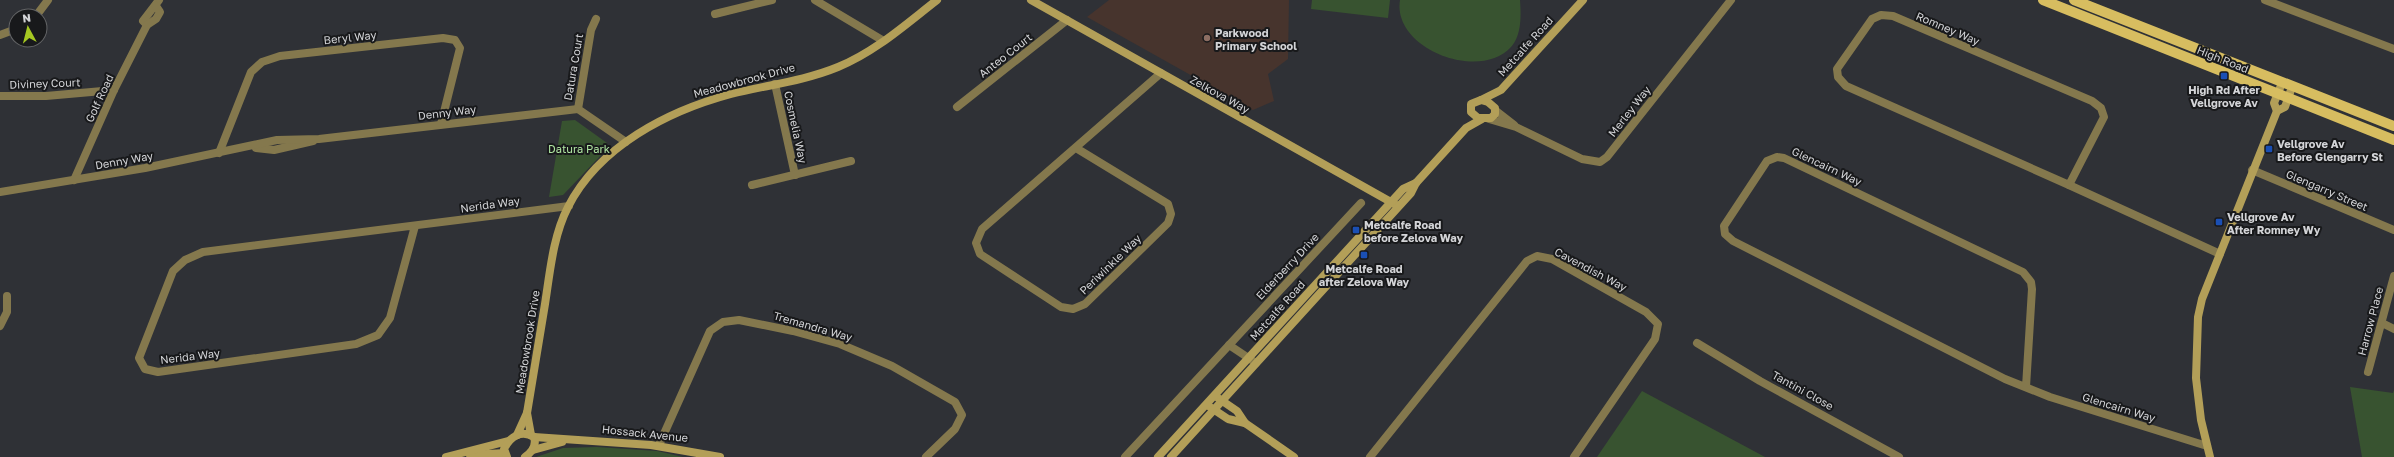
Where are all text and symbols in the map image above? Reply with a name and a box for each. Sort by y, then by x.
north arrow [8,8,48,48]
street label: Romney Way [1914,9,1982,47]
text: N [22,11,32,25]
street label: Metcalfe Road [1495,14,1555,78]
place label: Parkwood Primary School [1215,26,1297,52]
street label: Beryl Way [323,28,377,46]
street label: Anteo Court [976,30,1034,80]
street label: Datura Court [561,33,585,101]
marker: Parkwood Primary School [1202,33,1212,43]
street label: High Road [2195,43,2251,75]
street label: Meadowbrook Drive [692,60,796,100]
marker: High Rd After Vellgrove Av [2219,71,2229,81]
street label: Golf Road [82,72,116,124]
street label: Zelkova Way [1188,72,1252,116]
street label: Diviney Court [9,75,81,91]
street label: Merley Way [1605,83,1653,139]
place label: High Rd After Vellgrove Av [2188,83,2261,109]
street label: Cosmelia Way [782,90,810,164]
street label: Denny Way [417,102,477,122]
place label: Vellgrove Av Before Glengarry St [2277,137,2384,163]
park label: Datura Park [548,142,610,155]
street label: Glencairn Way [1790,144,1864,188]
marker: Vellgrove Av Before Glengarry St [2264,144,2274,154]
street label: Denny Way [94,149,154,171]
street label: Glengarry Street [2284,167,2370,213]
street label: Nerida Way [459,193,521,215]
place label: Vellgrove Av After Romney Wy [2227,210,2321,236]
marker: Vellgrove Av After Romney Wy [2214,217,2224,227]
place label: Metcalfe Road before Zelova Way [1364,218,1463,244]
marker: Metcalfe Road before Zelova Way [1351,225,1361,235]
street label: Elderberry Drive [1253,230,1321,302]
street label: Periwinkle Way [1077,231,1143,297]
street label: Cavendish Way [1553,245,1629,293]
marker: Metcalfe Road after Zelova Way [1359,250,1369,260]
place label: Metcalfe Road after Zelova Way [1319,262,1410,288]
street label: Metcalfe Road [1247,278,1307,342]
street label: Harrow Place [2355,285,2385,357]
street label: Meadowbrook Drive [512,289,542,395]
street label: Tremandra Way [772,309,854,343]
street label: Nerida Way [159,346,221,366]
street label: Tantini Close [1770,368,1836,412]
street label: Glencairn Way [2081,390,2157,424]
street label: Hossack Avenue [601,422,689,444]

